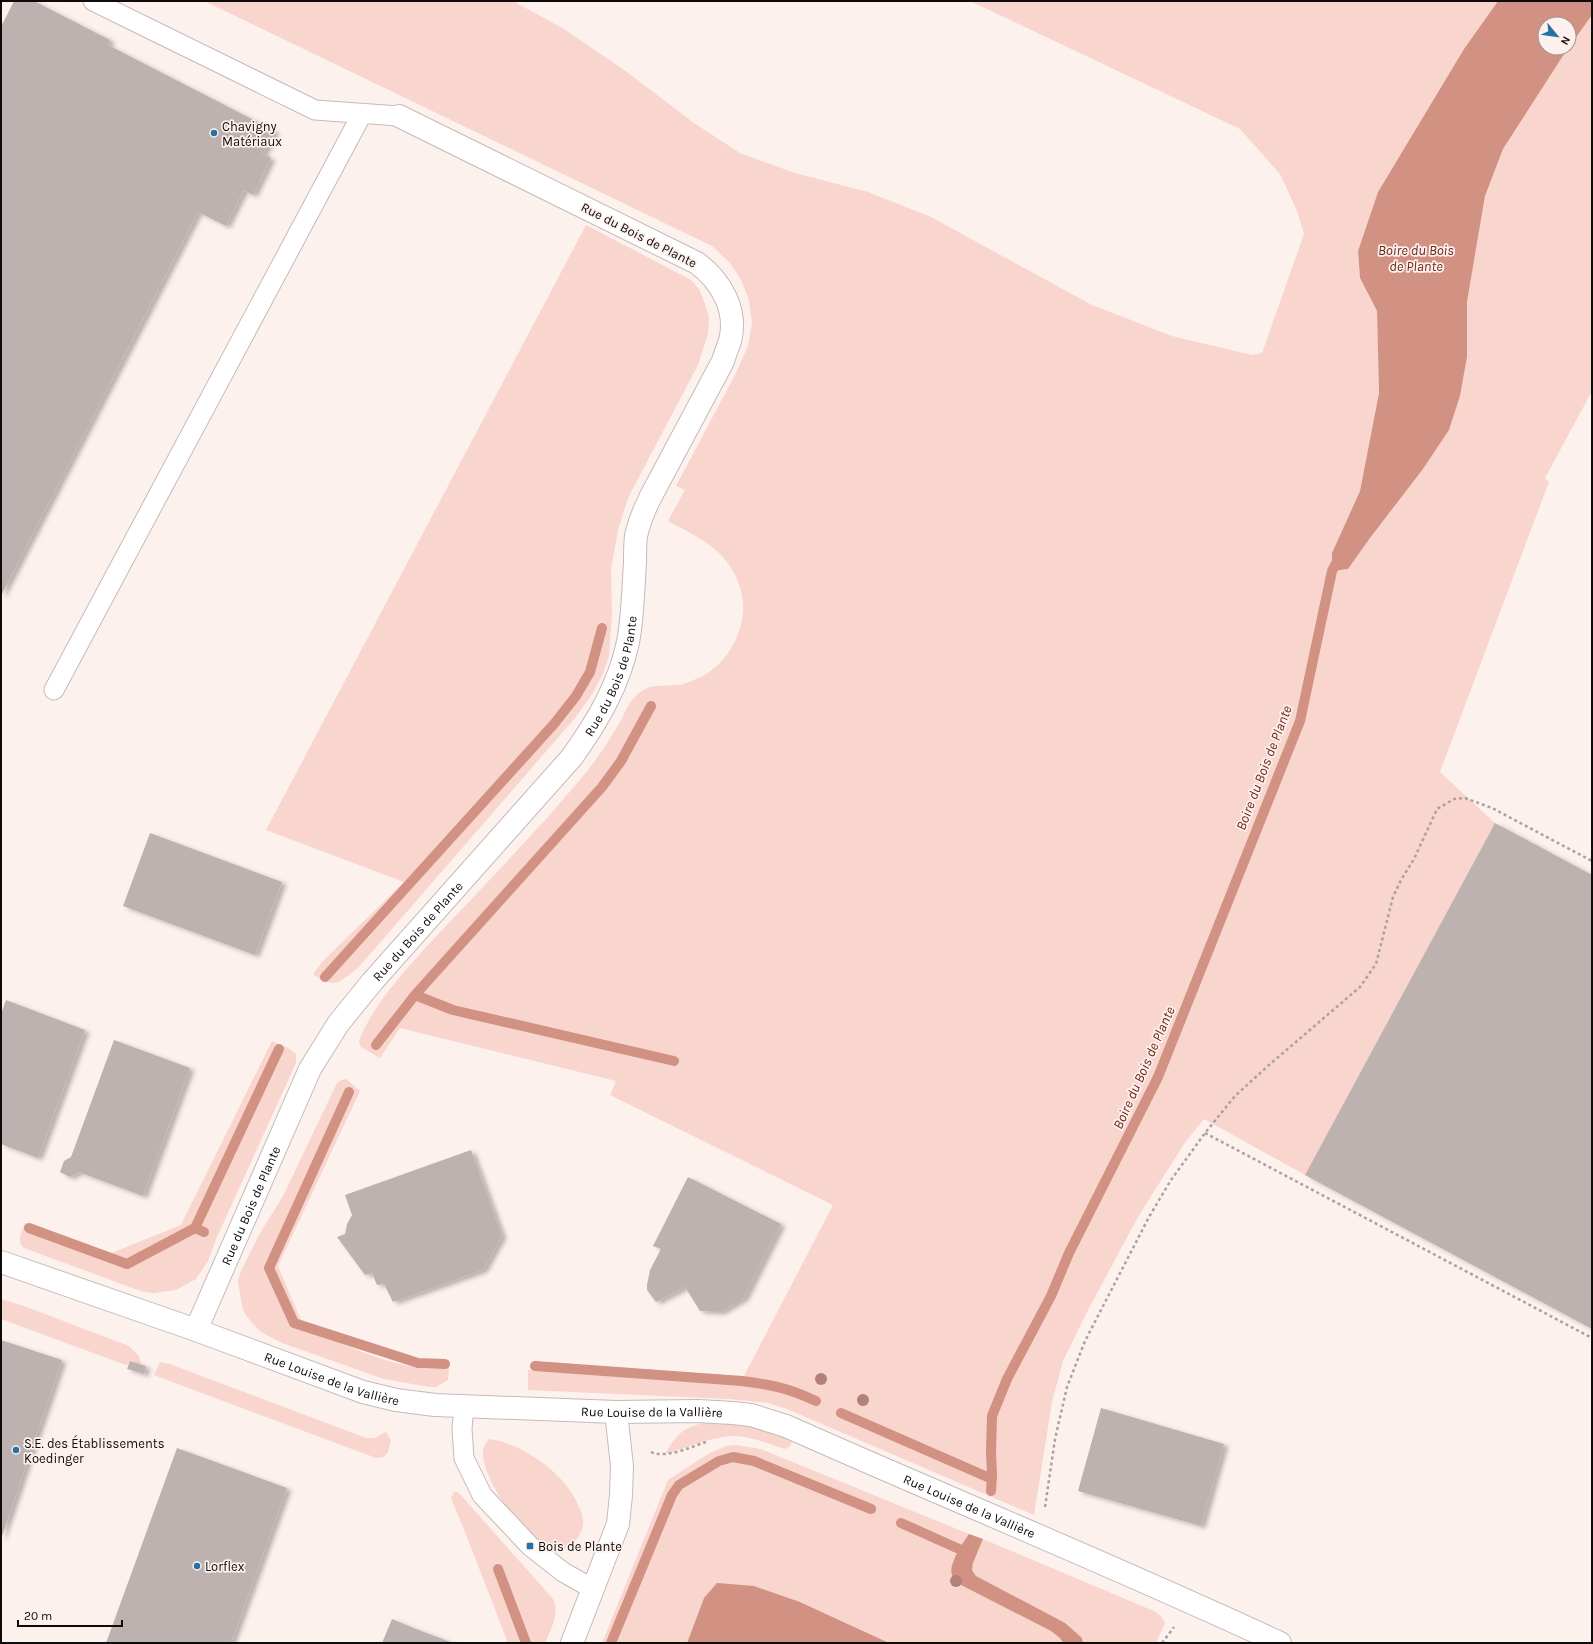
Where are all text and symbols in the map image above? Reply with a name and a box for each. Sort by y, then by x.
north arrow [1537,16,1577,56]
text: N [1558,34,1573,47]
place label: Chavigny Matériaux [222,119,282,149]
marker: Chavigny Matériaux [209,128,219,138]
street label: Rue du Bois de Plante [579,199,700,271]
water label: Boire du Bois de Plante [1378,242,1454,275]
street label: Rue du Bois de Plante [581,615,639,739]
water label: Boire du Bois de Plante [1232,703,1296,833]
street label: Rue du Bois de Plante [369,878,466,984]
water label: Boire du Bois de Plante [1109,1004,1179,1132]
street label: Rue du Bois de Plante [218,1143,283,1267]
street label: Rue Louise de la Vallière [262,1349,401,1408]
street label: Rue Louise de la Vallière [581,1403,724,1420]
place label: S.E. des Établissements Koedinger [24,1434,165,1466]
marker: S.E. des Établissements Koedinger [11,1445,21,1455]
street label: Rue Louise de la Vallière [901,1471,1038,1541]
place label: Bois de Plante [538,1539,622,1554]
marker: Bois de Plante [525,1541,535,1551]
place label: Lorflex [205,1559,245,1574]
marker: Lorflex [192,1561,202,1571]
scale bar [18,1602,122,1628]
text: 20 m [24,1609,52,1623]

